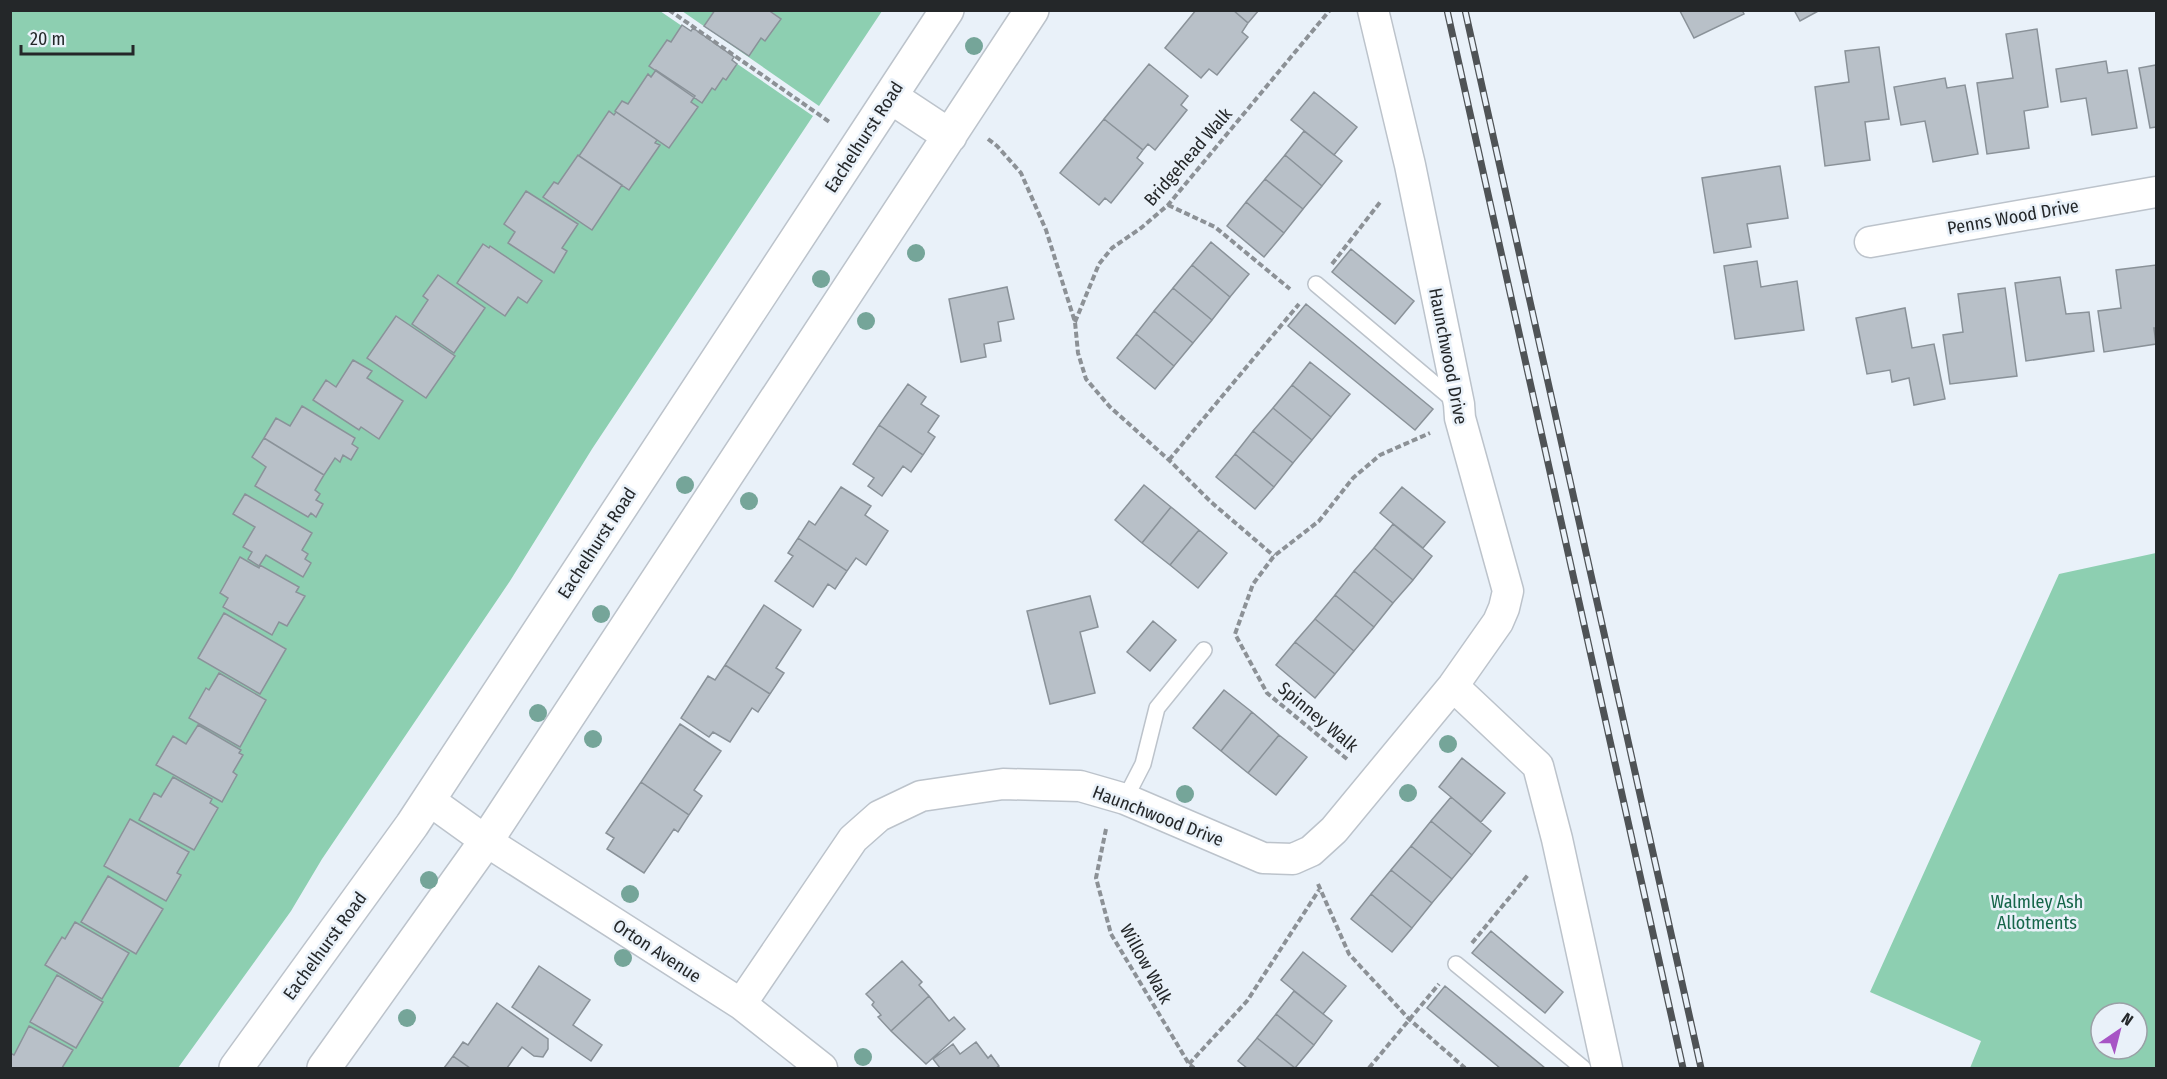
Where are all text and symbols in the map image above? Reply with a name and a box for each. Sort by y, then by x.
scale bar [21,18,134,56]
text: 20 m [30,28,65,50]
street label: Eachelhurst Road [820,77,908,197]
street label: Bridgehead Walk [1139,103,1237,211]
street label: Penns Wood Drive [1946,195,2080,239]
street label: Haunchwood Drive [1424,286,1472,426]
street label: Eachelhurst Road [553,483,641,603]
street label: Spinney Walk [1273,677,1363,757]
street label: Haunchwood Drive [1089,781,1227,851]
street label: Eachelhurst Road [279,888,371,1004]
park label: Walmley Ash Allotments [1991,891,2083,934]
street label: Orton Avenue [609,914,705,988]
street label: Willow Walk [1115,920,1177,1008]
north arrow [2089,1001,2149,1061]
text: N [2118,1009,2137,1030]

